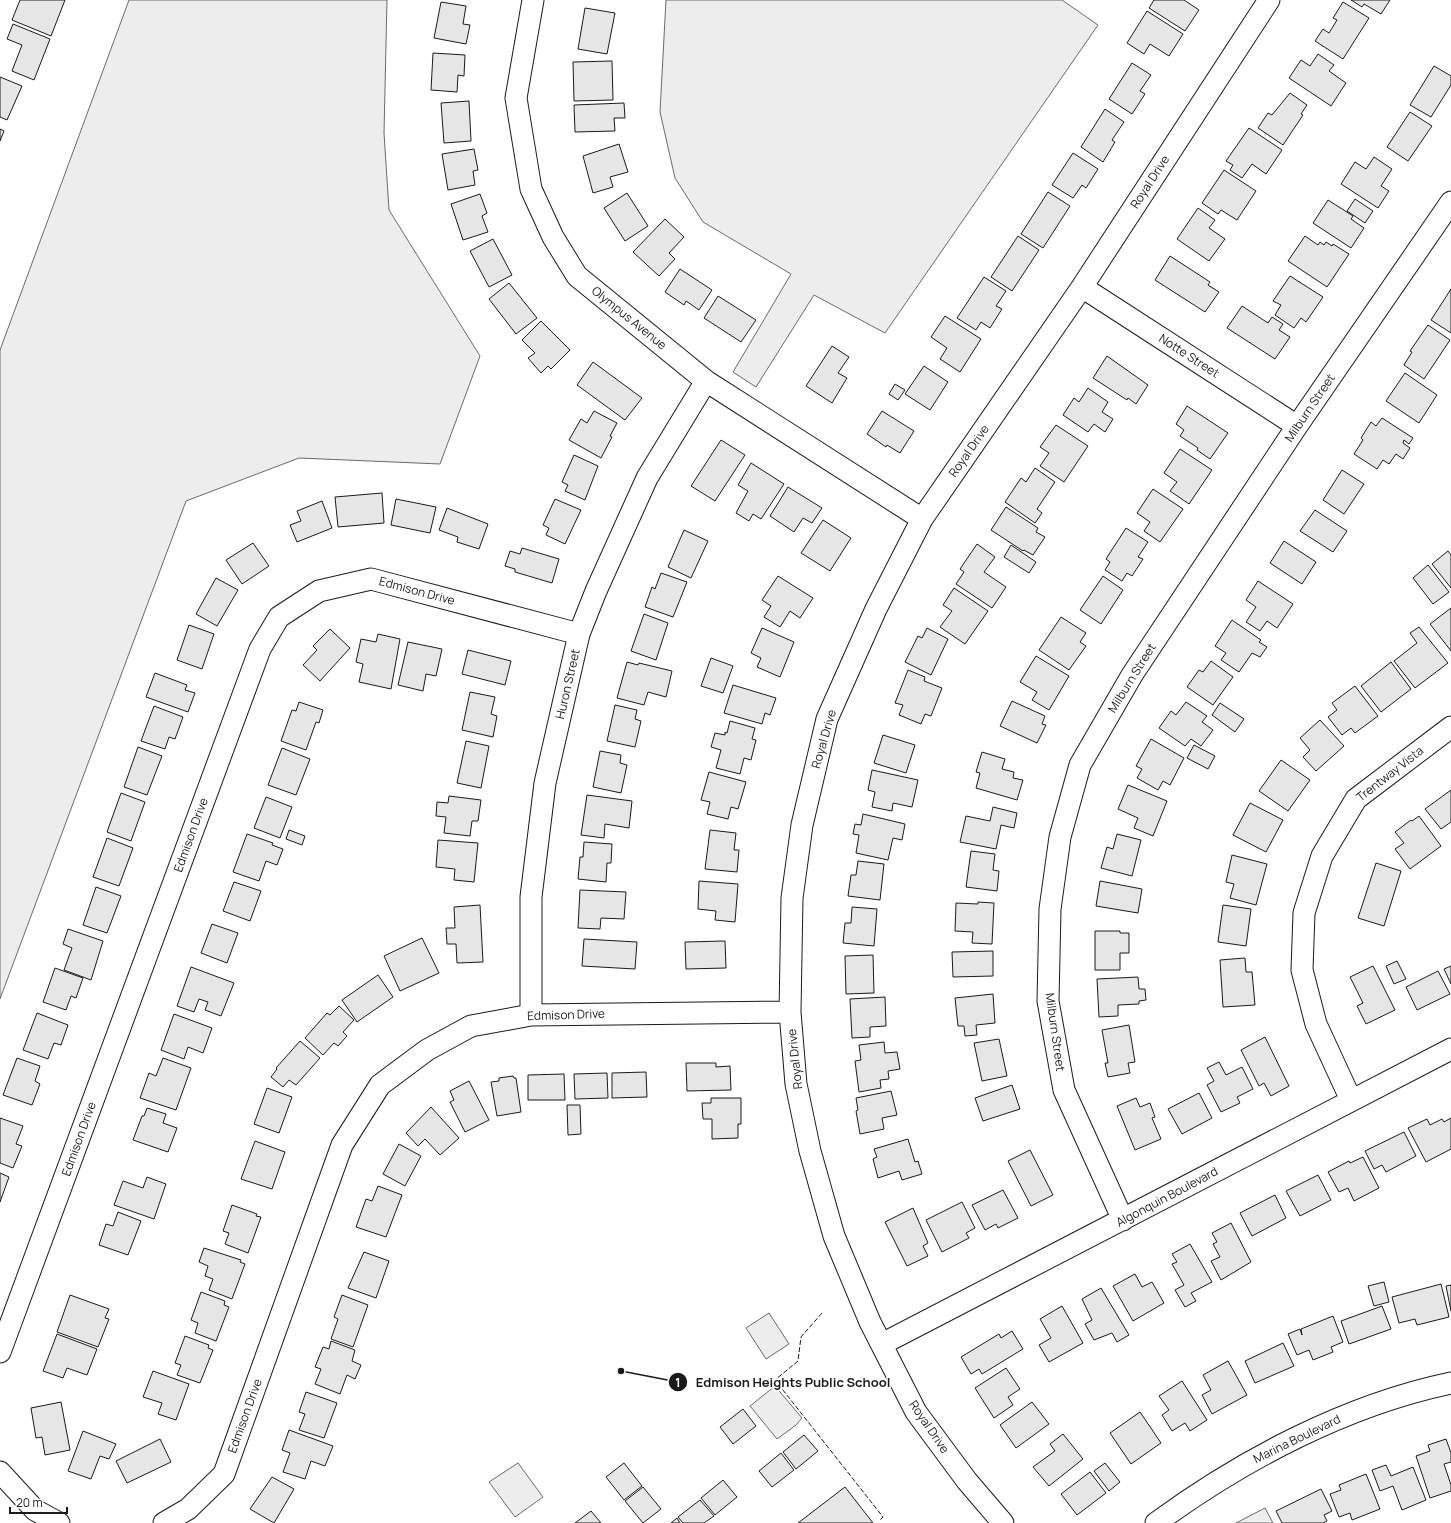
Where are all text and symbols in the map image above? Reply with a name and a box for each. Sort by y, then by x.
street label: Royal Drive [1126,152,1173,212]
street label: Olympus Avenue [588,282,670,353]
street label: Notte Street [1156,330,1223,382]
street label: Milburn Street [1280,370,1339,445]
street label: Royal Drive [944,421,993,480]
street label: Edmison Drive [377,572,457,609]
street label: Milburn Street [1103,640,1160,716]
street label: Huron Street [551,647,584,721]
street label: Royal Drive [807,707,840,770]
street label: Trentway Vista [1353,742,1427,805]
street label: Edmison Drive [169,795,212,874]
street label: Milburn Street [1042,992,1069,1072]
street label: Edmison Drive [527,1005,605,1024]
street label: Royal Drive [783,1028,806,1090]
street label: Edmison Drive [57,1099,100,1178]
street label: Algonquin Boulevard [1113,1162,1221,1231]
callout: Edmison Heights Public School [668,1370,898,1395]
text: Edmison Heights Public School [696,1373,890,1391]
text: 1 [675,1374,681,1391]
street label: Edmison Drive [223,1376,266,1455]
street label: Royal Drive [905,1397,953,1457]
street label: Marina Boulevard [1250,1410,1343,1467]
scale bar [10,1489,67,1515]
text: 20 m [16,1494,43,1511]

